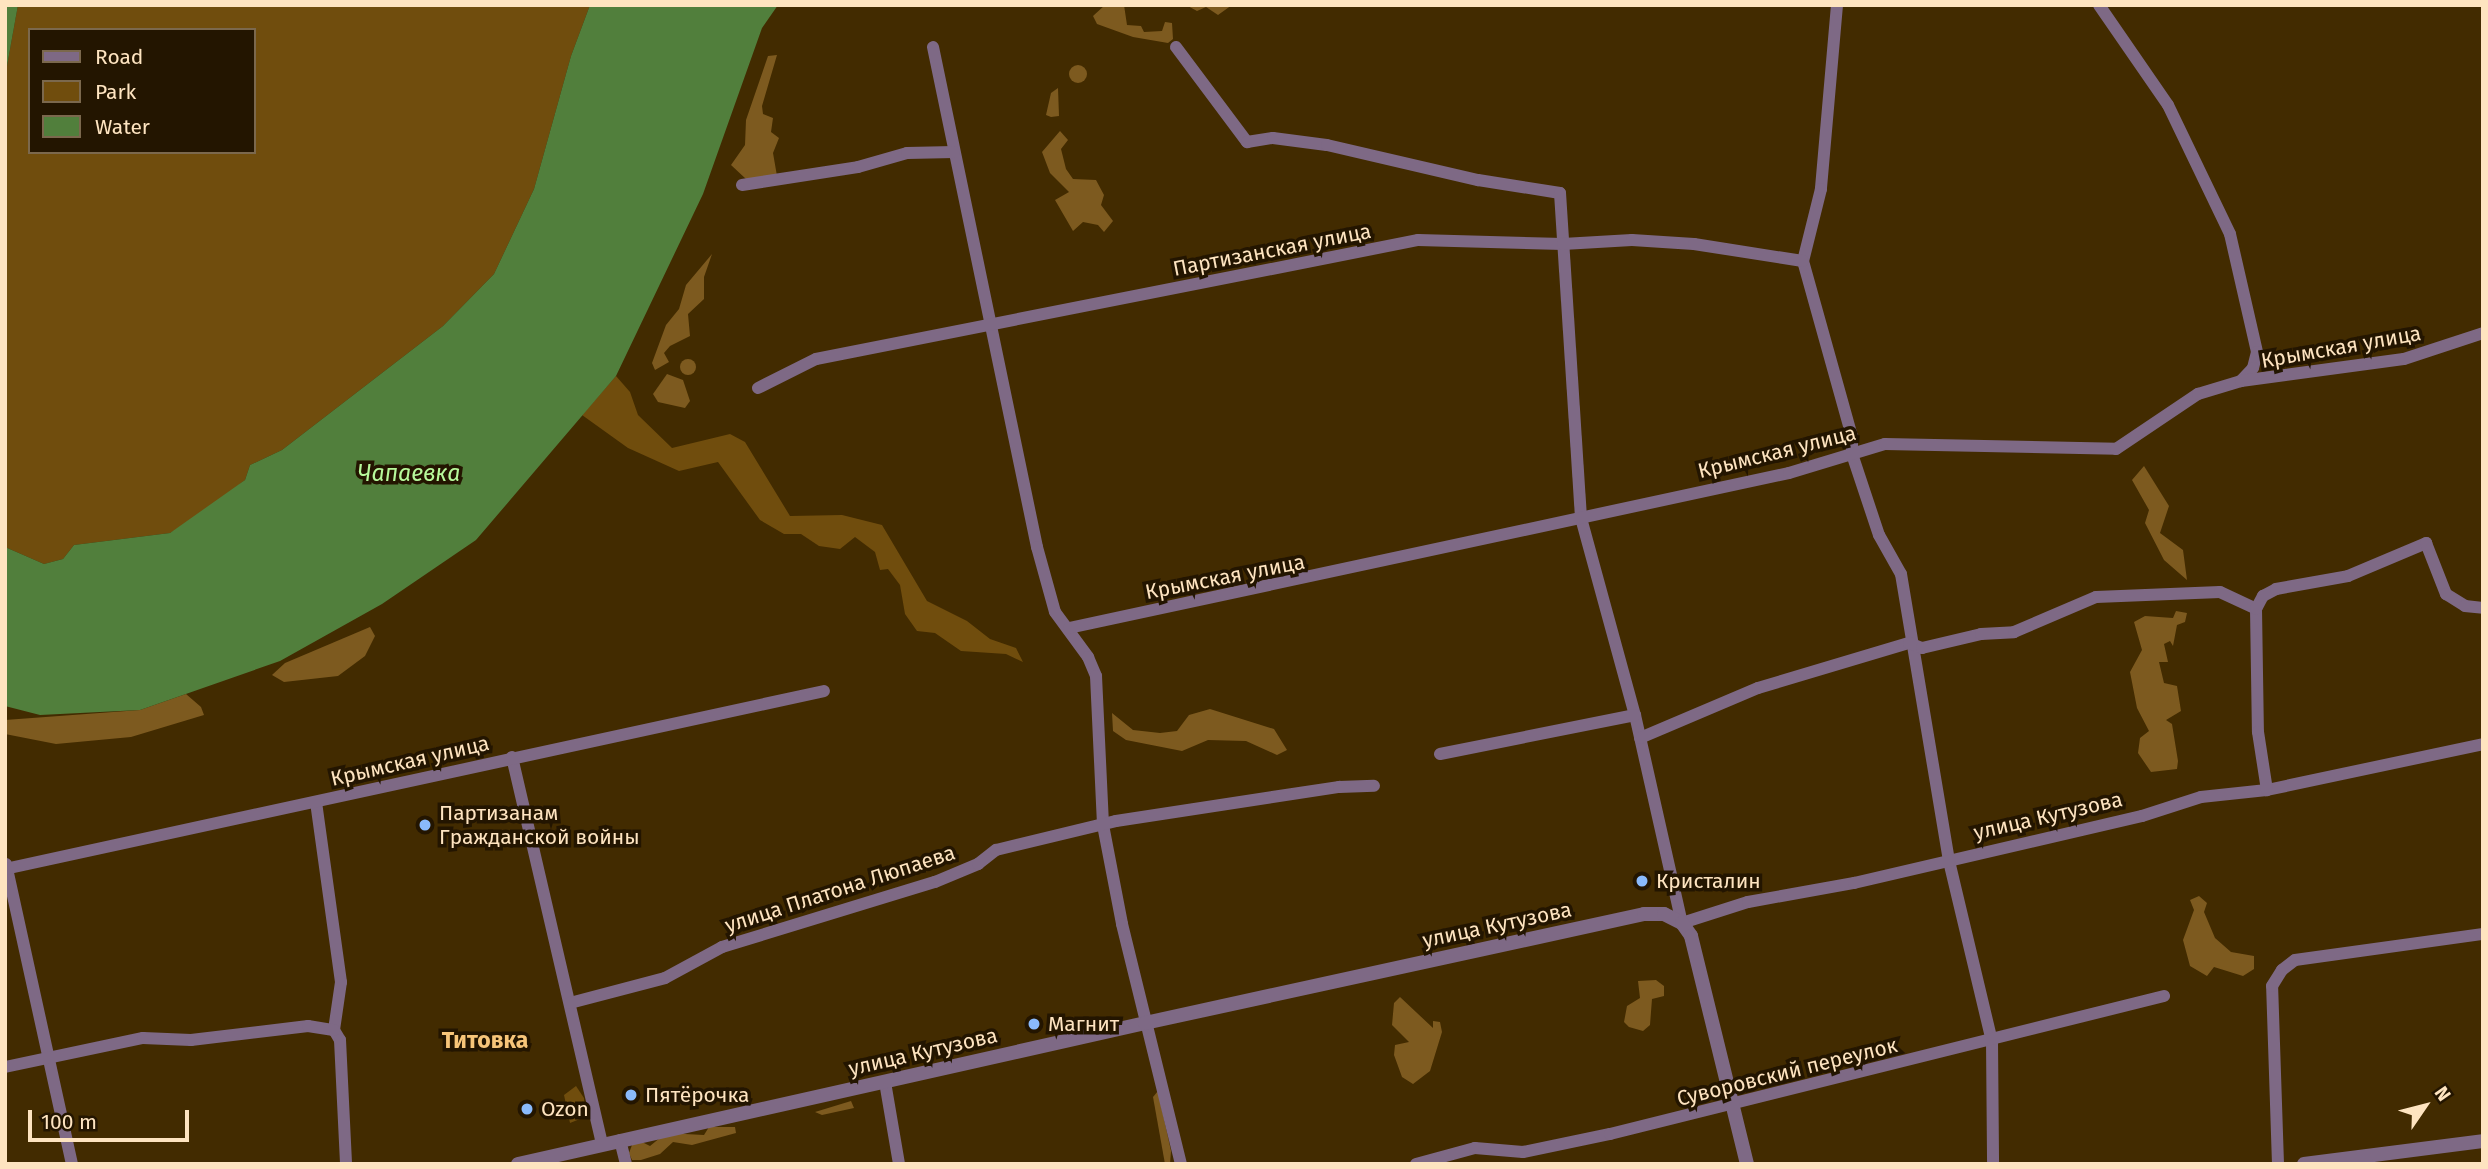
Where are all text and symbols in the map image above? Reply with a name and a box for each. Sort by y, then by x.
legend [28,28,256,154]
text: Road [95,44,143,70]
text: Park [95,79,136,105]
text: Water [95,114,150,140]
street label: Партизанская улица [1171,218,1373,282]
street label: Крымская улица [2259,321,2423,373]
street label: Крымская улица [1695,420,1859,484]
water label: Чапаевка [358,459,460,487]
street label: Крымская улица [1143,549,1307,605]
street label: Крымская улица [328,730,492,792]
street label: улица Кутузова [1971,787,2125,845]
place label: Партизанам Гражданской войны [439,800,640,850]
marker: Партизанам Гражданской войны [417,817,433,833]
street label: улица Платона Люпаева [722,840,958,938]
place label: Кристалин [1656,868,1761,894]
marker: Кристалин [1634,873,1650,889]
street label: улица Кутузова [1420,897,1574,953]
place label: Магнит [1048,1011,1119,1037]
marker: Магнит [1026,1016,1042,1032]
street label: улица Кутузова [846,1023,1000,1081]
district label: Титовка [442,1026,528,1054]
street label: Суворовский переулок [1674,1032,1900,1112]
north arrow [2390,1071,2460,1141]
place label: Пятёрочка [645,1082,749,1108]
text: N [2430,1082,2456,1105]
marker: Пятёрочка [623,1087,639,1103]
scale bar [32,1096,192,1140]
place label: Ozon [541,1096,589,1122]
marker: Ozon [519,1101,535,1117]
text: 100 m [41,1109,97,1135]

